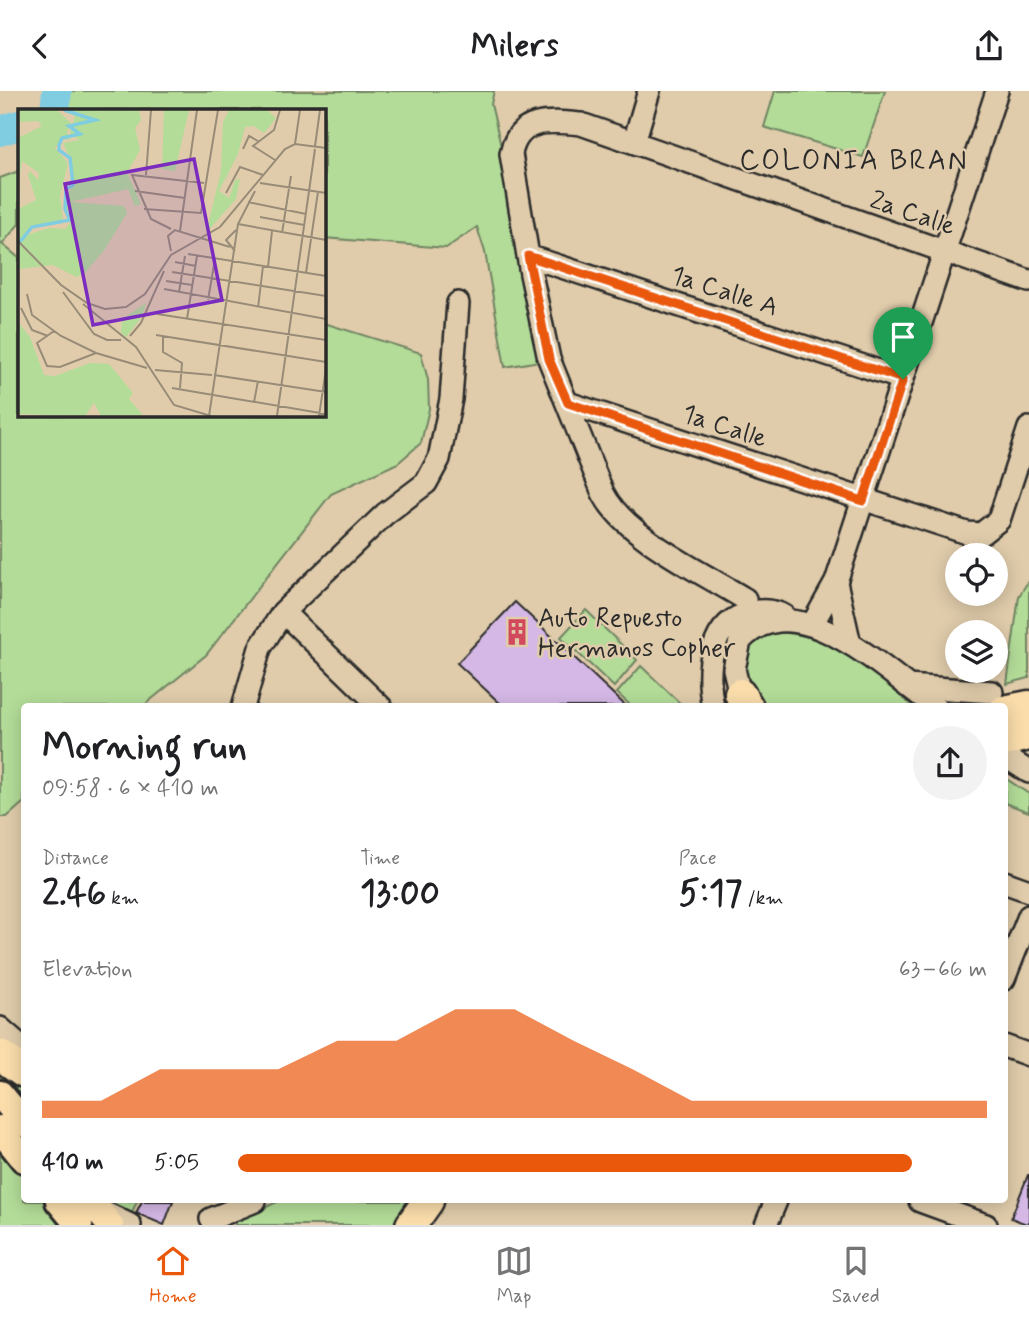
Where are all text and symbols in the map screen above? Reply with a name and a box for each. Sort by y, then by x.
text: Milers [471,25,558,67]
icon: back [21,27,59,65]
icon: share [970,27,1008,65]
inset map [18,109,326,417]
district label: COLONIA BRAN [739,143,969,180]
street label: 2a Calle [865,183,960,244]
street label: 1a Calle A [666,259,782,325]
pin [873,307,933,379]
icon: arrive [884,318,922,356]
street label: 1a Calle [678,397,771,457]
map controls [945,543,1008,683]
button: locate [945,543,1008,606]
place label: Auto Repuesto Hermanos Copher [538,602,736,666]
building icon: Auto Repuesto Hermanos Copher [502,617,532,647]
button: layers [945,620,1008,683]
text: Morning run [42,723,247,772]
button: share [913,726,987,800]
text: 09:58 · 6 × 410 m [42,774,219,804]
text: Distance [42,846,109,871]
text: Time [360,846,400,871]
text: Pace [679,846,716,871]
text: 2.46 [42,871,106,917]
text: 13:00 [360,871,440,917]
text: 5:17 [679,871,742,917]
text: km [106,886,139,911]
text: /km [742,886,783,911]
text: Elevation [42,955,133,985]
text: 63–66 m [899,955,987,985]
text: 410 m [42,1148,104,1178]
text: 5:05 [154,1148,199,1178]
tab: Home [149,1242,197,1309]
tab: Map [495,1242,533,1309]
tab: Saved [832,1242,880,1309]

